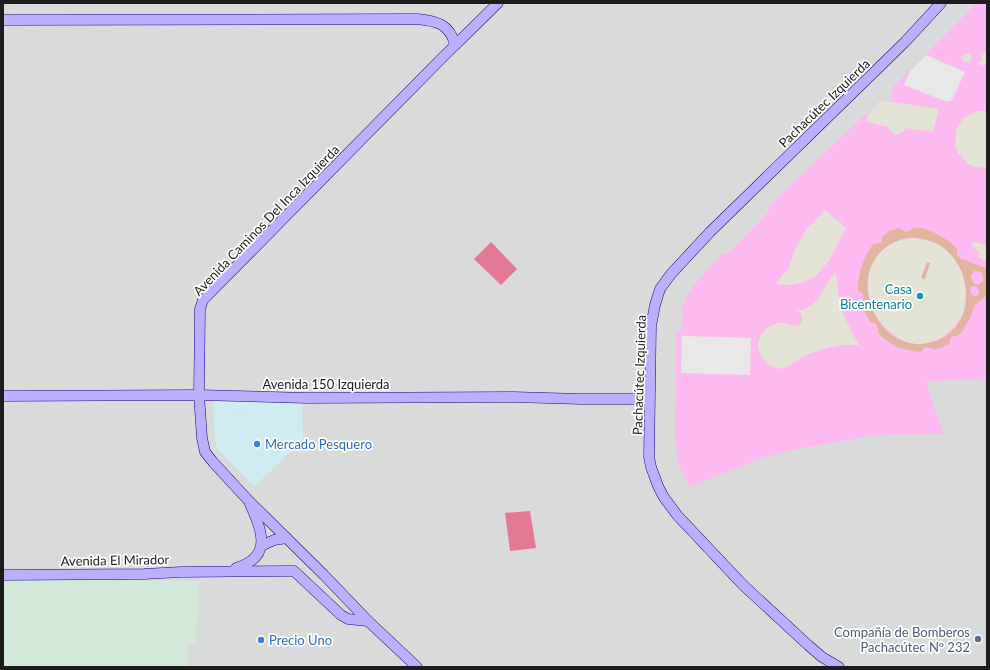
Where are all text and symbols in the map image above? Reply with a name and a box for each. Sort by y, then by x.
street label: Pachacútec Izquierda [775,55,873,151]
street label: Avenida Caminos Del Inca Izquierda [190,141,342,299]
place label: Casa Bicentenario [840,281,912,312]
marker: Casa Bicentenario [915,291,925,301]
street label: Pachacútec Izquierda [629,315,649,435]
street label: Avenida 150 Izquierda [262,376,390,392]
place label: Mercado Pesquero [265,436,372,452]
marker: Mercado Pesquero [252,439,262,449]
street label: Avenida El Mirador [61,551,170,569]
place label: Compañía de Bomberos Pachacútec Nº 232 [834,624,970,655]
place label: Precio Uno [269,632,332,648]
marker: Compañía de Bomberos Pachacútec Nº 232 [973,634,983,644]
marker: Precio Uno [256,635,266,645]

